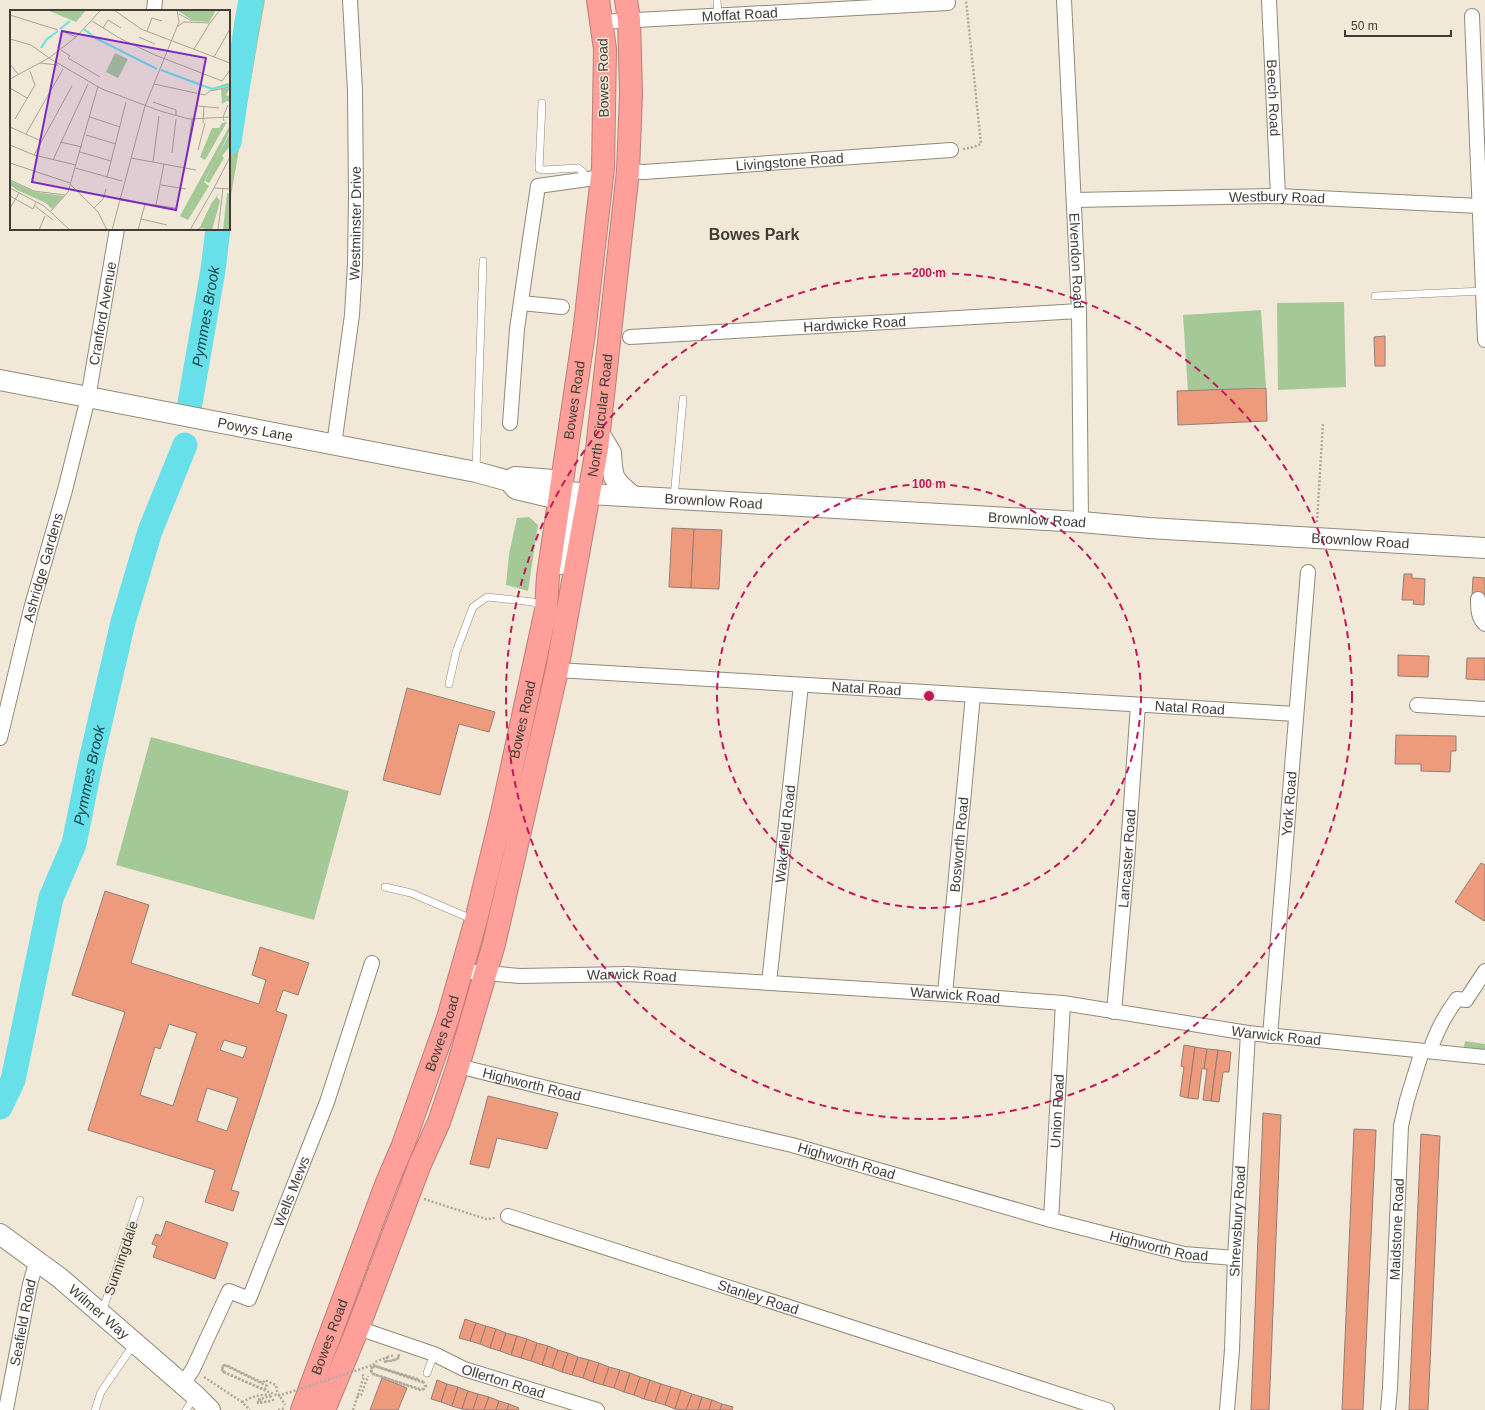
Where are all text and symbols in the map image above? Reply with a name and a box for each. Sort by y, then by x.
street label: Moffat Road [701,4,778,24]
inset map [10,10,230,230]
scale bar [1345,12,1451,38]
text: 50 m [1351,19,1378,33]
street label: Bowes Road [594,38,612,118]
street label: Beech Road [1264,59,1283,137]
street label: Livingstone Road [735,150,844,173]
street label: Westminster Drive [346,166,364,281]
street label: Westbury Road [1229,188,1325,206]
street label: Elvendon Road [1066,212,1087,309]
district label: Bowes Park [709,226,799,243]
street label: Cranford Avenue [86,260,119,367]
water label: Pymmes Brook [188,264,222,368]
text: 200 m [912,266,946,280]
street label: Hardwicke Road [803,313,906,335]
street label: North Circular Road [584,353,616,478]
street label: Bowes Road [560,360,588,441]
street label: Powys Lane [216,414,294,444]
text: 100 m [912,477,946,491]
street label: Brownlow Road [664,490,763,512]
street label: Brownlow Road [988,509,1087,530]
street label: Ashridge Gardens [20,511,66,624]
street label: Brownlow Road [1311,530,1410,551]
street label: Natal Road [831,678,902,698]
street label: Bowes Road [506,679,538,760]
centre of rings [922,689,936,703]
street label: Natal Road [1154,698,1225,718]
water label: Pymmes Brook [70,722,108,827]
street label: York Road [1278,771,1300,837]
street label: Wakefield Road [772,784,798,884]
street label: Bosworth Road [947,796,971,893]
street label: Lancaster Road [1115,809,1139,909]
street label: Warwick Road [587,966,677,985]
street label: Warwick Road [910,984,1000,1006]
street label: Bowes Road [422,993,462,1074]
street label: Warwick Road [1230,1022,1322,1048]
street label: Highworth Road [481,1064,582,1104]
street label: Union Road [1047,1074,1067,1149]
street label: Highworth Road [796,1139,897,1182]
street label: Wells Mews [270,1154,313,1229]
street label: Shrewsbury Road [1226,1165,1248,1277]
street label: Maidstone Road [1387,1178,1407,1281]
street label: Sunningdale [101,1218,141,1297]
street label: Highworth Road [1108,1227,1209,1264]
street label: Stanley Road [716,1276,801,1318]
street label: Seafield Road [6,1277,39,1367]
street label: Wilmer Way [65,1281,133,1342]
street label: Bowes Road [308,1297,351,1377]
street label: Ollerton Road [460,1361,547,1402]

